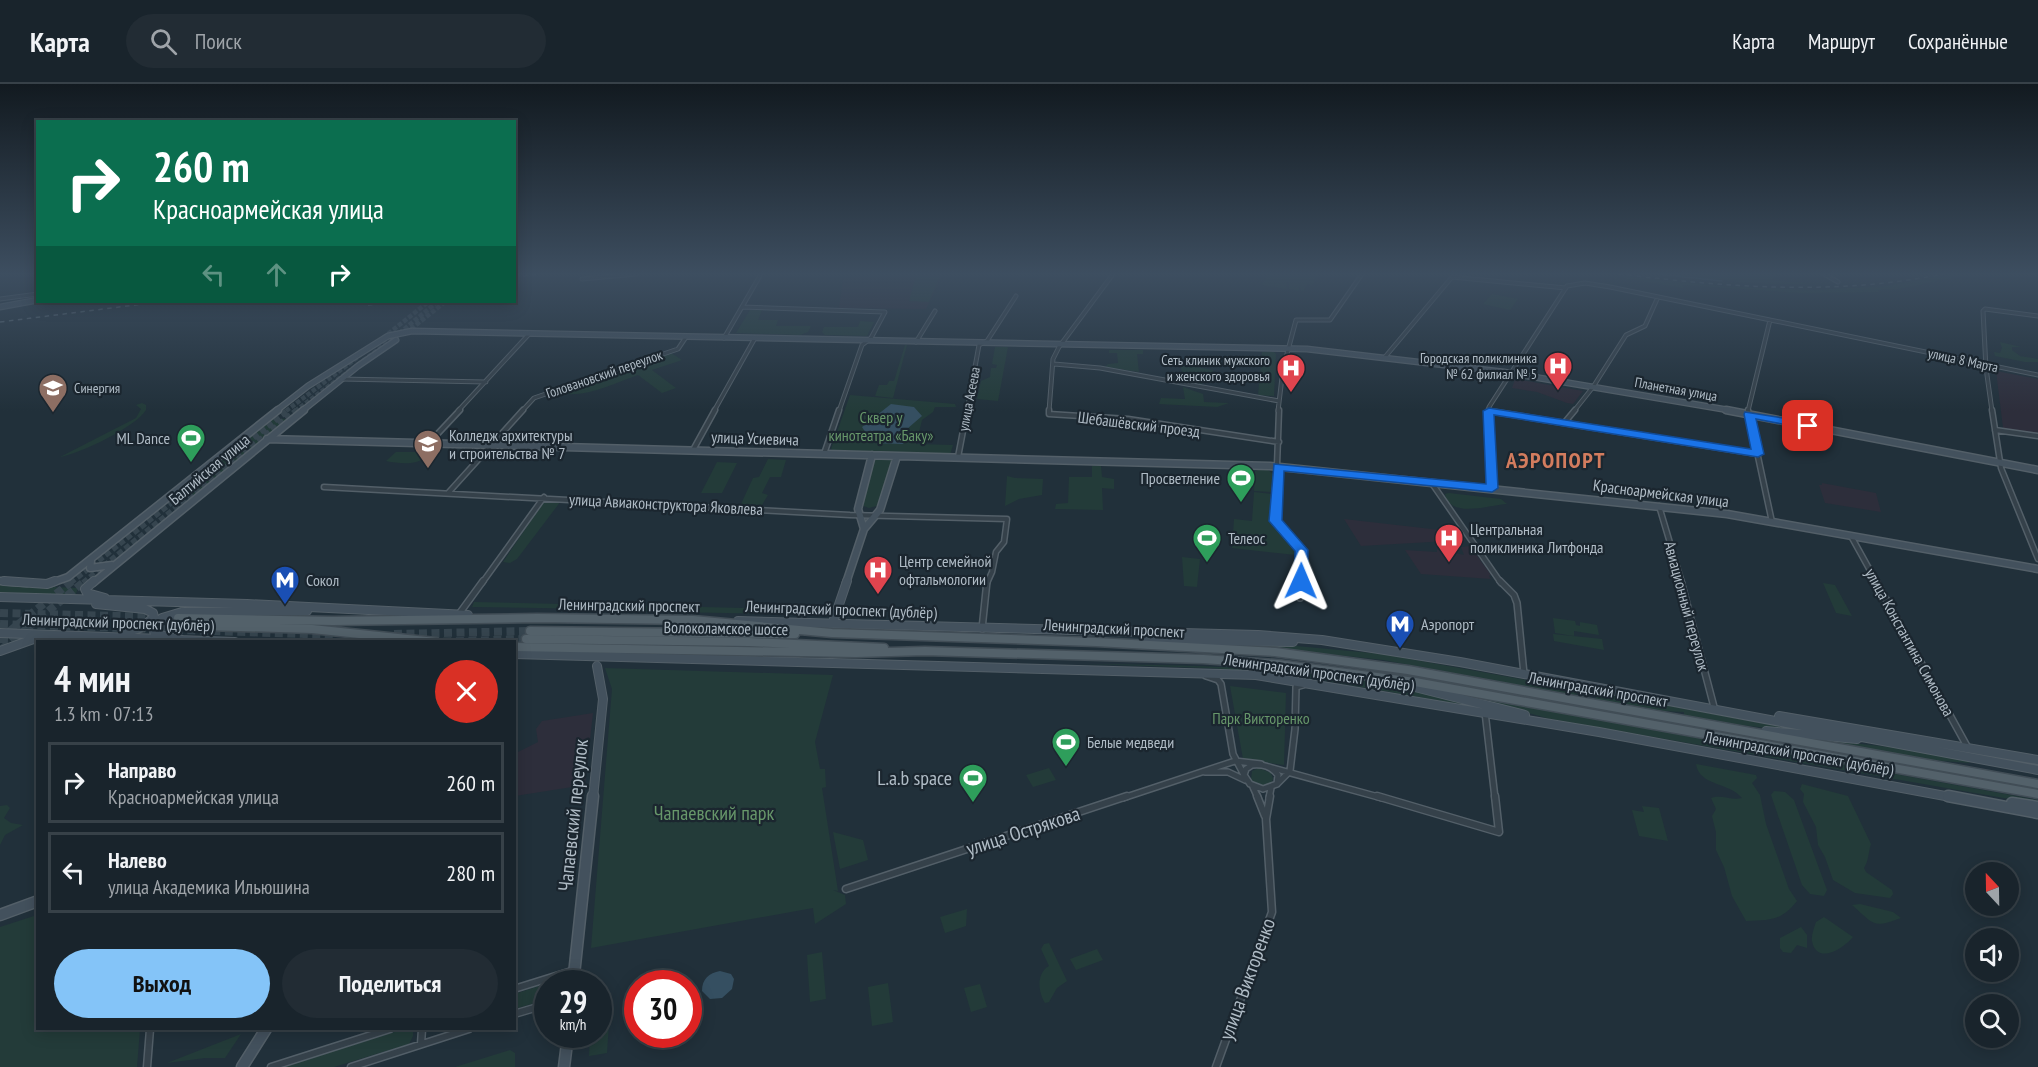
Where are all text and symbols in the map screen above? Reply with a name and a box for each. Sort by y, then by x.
search box [126,14,546,68]
text: Карта [30,23,90,60]
icon: search [147,25,180,58]
text: Поиск [195,27,242,55]
text: Карта [1732,28,1775,55]
text: Маршрут [1808,28,1875,55]
text: Сохранённые [1908,28,2008,55]
text: 260 m [153,139,250,194]
icon: right [54,144,132,222]
text: Красноармейская улица [153,192,384,226]
icon: left [197,258,230,291]
icon: ahead [260,258,293,291]
icon: right [323,258,356,291]
street label: улица 8 Марта [1926,344,2000,376]
street label: Головановский переулок [543,345,665,402]
place label: Городская поликлиника № 62 филиал № 5 [1420,349,1537,383]
hospital icon: Городская поликлиника № 62 филиал № 5 [1542,350,1574,392]
place label: Сеть клиник мужского и женского здоровья [1161,351,1270,385]
hospital icon: Сеть клиник мужского и женского здоровья [1275,352,1307,394]
street label: улица Асеева [954,365,984,433]
school or university icon: Синергия [37,372,69,414]
street label: Планетная улица [1633,373,1719,405]
place label: Синергия [74,379,120,397]
pin [1782,400,1833,451]
park label: Сквер у кинотеатра «Баку» [829,407,933,445]
street label: Шебашёвский проезд [1077,407,1201,441]
icon: arrive [1791,409,1824,442]
sports icon: ML Dance [175,422,207,464]
place label: Колледж архитектуры и строительства № 7 [449,425,573,463]
street label: улица Усиевича [711,426,799,450]
place label: ML Dance [116,428,170,448]
school or university icon: Колледж архитектуры и строительства № 7 [412,428,444,470]
street label: Балтийская улица [164,429,254,509]
district label: АЭРОПОРТ [1505,446,1606,474]
sports icon: Просветление [1225,462,1257,504]
place label: Просветление [1140,468,1220,488]
street label: Красноармейская улица [1592,475,1730,511]
street label: улица Авиаконструктора Яковлева [569,489,763,519]
place label: Центральная поликлиника Литфонда [1470,519,1603,557]
sports icon: Телеос [1191,522,1223,564]
hospital icon: Центральная поликлиника Литфонда [1433,522,1465,564]
place label: Телеос [1228,528,1266,548]
street label: Авиационный переулок [1660,539,1714,674]
position arrow [1269,549,1333,613]
place label: Центр семейной офтальмологии [899,551,991,589]
hospital icon: Центр семейной офтальмологии [862,554,894,596]
metro station icon: Сокол [269,564,301,606]
street label: улица Константина Симонова [1861,564,1959,720]
place label: Сокол [306,570,339,590]
street label: Ленинградский проспект [557,594,701,616]
street label: Ленинградский проспект (дублёр) [744,596,937,622]
metro station icon: Аэропорт [1384,608,1416,650]
street label: Ленинградский проспект (дублёр) [21,609,214,635]
street label: Ленинградский проспект [1042,614,1186,642]
place label: Аэропорт [1421,614,1475,634]
street label: Волоколамское шоссе [663,617,789,639]
street label: Ленинградский проспект (дублёр) [1222,649,1416,695]
text: 4 мин [54,655,131,702]
button: close [435,660,498,723]
street label: Ленинградский проспект [1526,667,1670,711]
text: 1.3 km · 07:13 [54,701,153,727]
park label: Парк Викторенко [1212,708,1310,728]
sports icon: Белые медведи [1050,726,1082,768]
street label: Ленинградский проспект (дублёр) [1702,726,1895,780]
place label: Белые медведи [1087,732,1174,752]
street label: Чапаевский переулок [552,737,594,892]
text: Направо [108,756,176,784]
sports icon: L.a.b space [957,762,989,804]
place label: L.a.b space [877,765,952,791]
icon: right [57,766,90,799]
text: 260 m [446,769,495,797]
text: Красноармейская улица [108,784,279,810]
park label: Чапаевский парк [654,800,774,826]
street label: улица Острякова [963,800,1083,862]
text: Налево [108,846,167,874]
icon: left [57,856,90,889]
text: 280 m [446,859,495,887]
north arrow [1965,862,2019,916]
map controls [1965,862,2019,1048]
text: улица Академика Ильюшина [108,874,310,900]
street label: улица Викторенко [1213,914,1281,1044]
button: sound [1965,928,2019,982]
button: Выход [54,949,270,1018]
button: Поделиться [282,949,498,1018]
speed limit sign: 30 [624,970,702,1048]
text: 29 [559,982,587,1021]
button: search [1965,994,2019,1048]
text: km/h [560,1015,586,1034]

